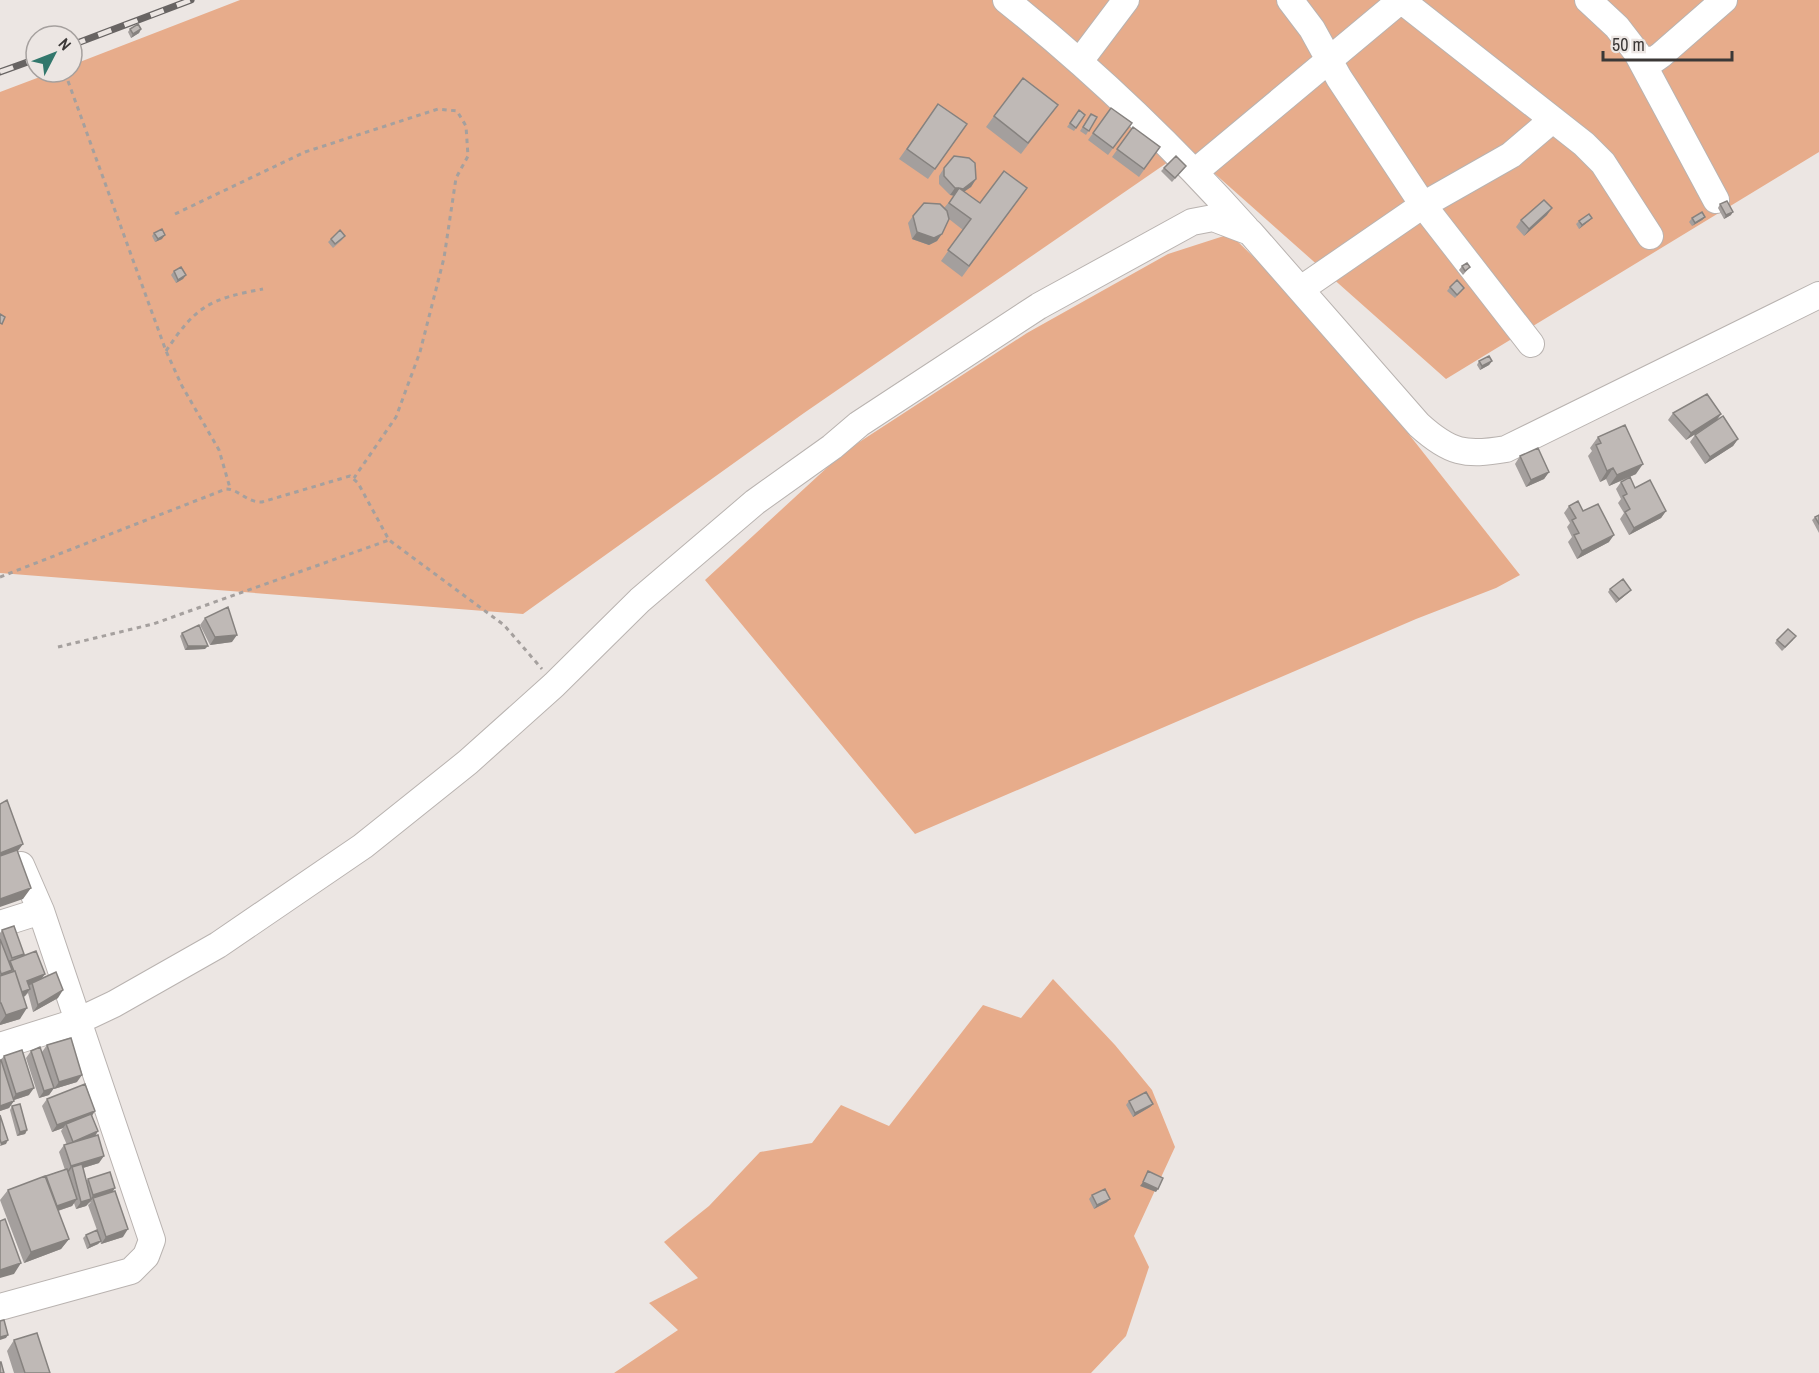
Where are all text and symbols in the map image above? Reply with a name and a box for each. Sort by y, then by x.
north arrow [24,24,84,84]
scale bar [1603,24,1732,62]
text: 50 m [1612,32,1645,57]
text: N [54,33,76,55]

